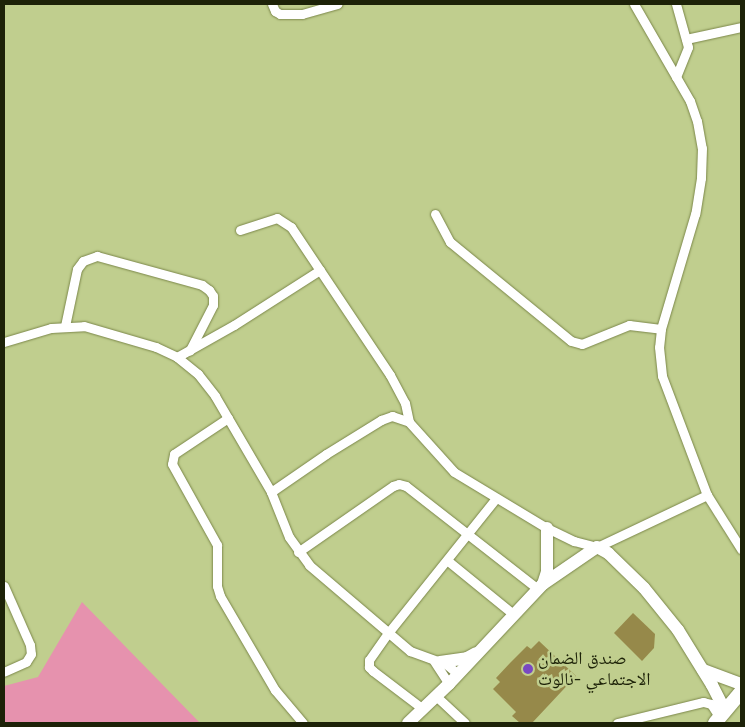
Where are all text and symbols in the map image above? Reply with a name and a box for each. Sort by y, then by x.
place label: صندق الضمان الاجتماعي -نالوت [538,648,651,691]
marker: صندق الضمان الاجتماعي -نالوت [522,663,534,675]

